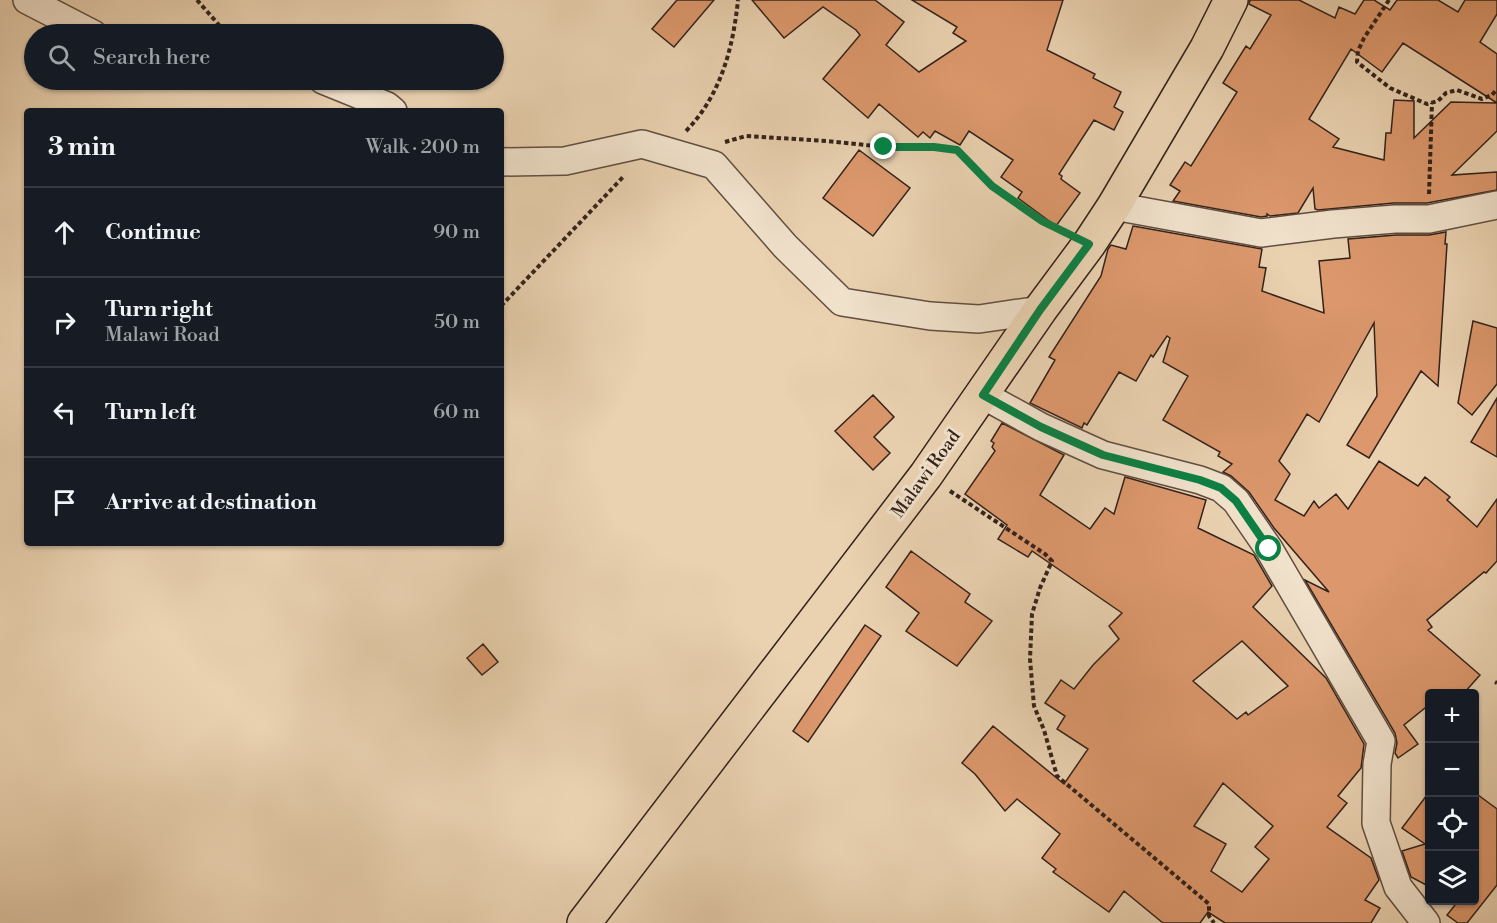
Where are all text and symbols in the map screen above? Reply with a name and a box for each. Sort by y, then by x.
search box [24,24,504,90]
icon: search [45,41,78,74]
text: Search here [93,44,210,71]
text: 3 min [48,131,116,163]
route end [870,133,896,159]
text: Walk · 200 m [366,135,480,160]
icon: ahead [48,216,81,249]
text: Continue [105,219,201,246]
text: 90 m [433,220,480,245]
text: Turn right [105,296,213,323]
icon: right [48,306,81,339]
text: 50 m [434,310,480,335]
text: Malawi Road [105,323,220,348]
icon: left [48,396,81,429]
text: Turn left [105,399,196,426]
text: 60 m [433,400,480,425]
street label: Malawi Road [886,425,966,522]
icon: arrive [48,486,81,519]
text: Arrive at destination [105,489,317,516]
route start [1255,535,1281,561]
map controls [1425,689,1479,905]
button: + [1425,689,1479,743]
button: − [1425,743,1479,797]
button: locate [1425,797,1479,851]
button: layers [1425,851,1479,905]

